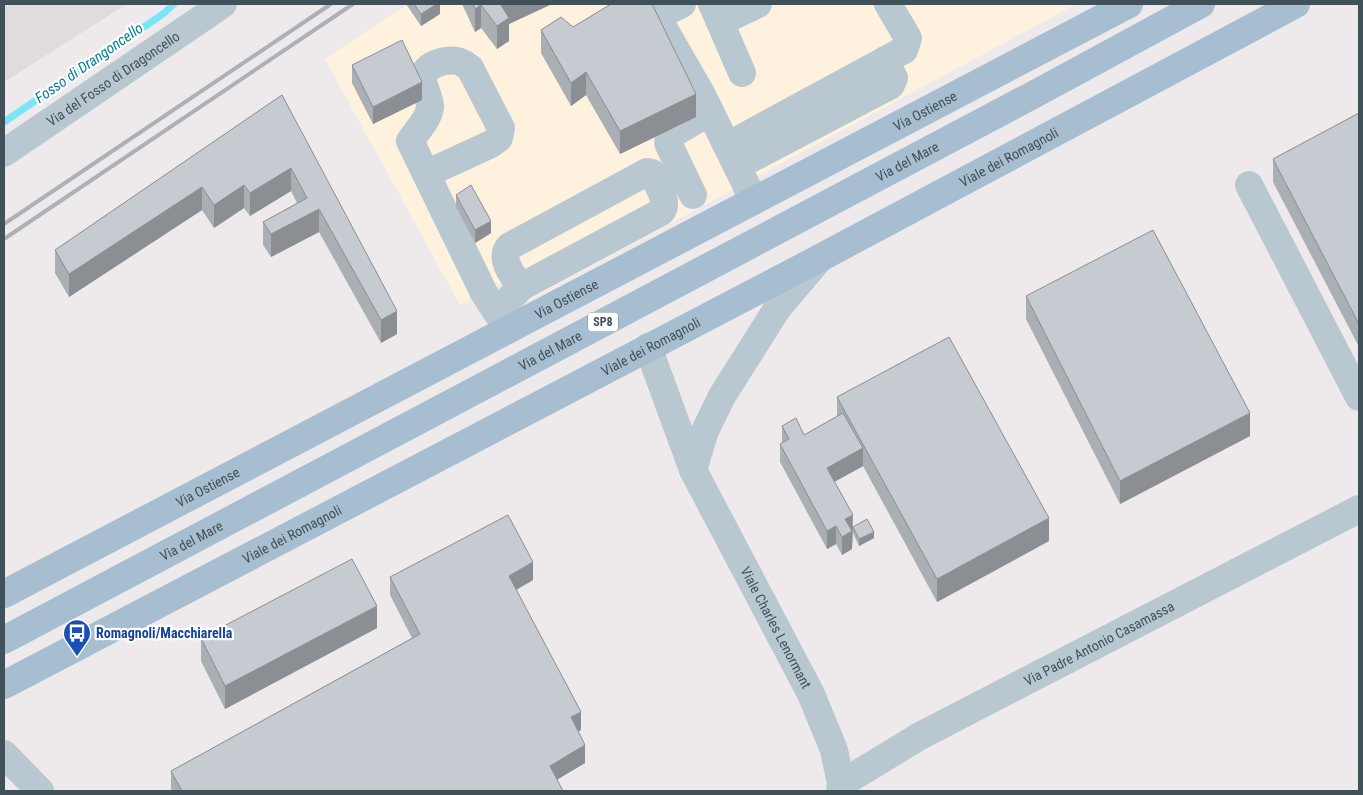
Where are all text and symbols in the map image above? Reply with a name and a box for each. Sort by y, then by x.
water label: Fosso di Drangoncello [32,19,146,107]
street label: Via del Fosso di Dragoncello [44,28,183,130]
street label: Via Ostiense [891,88,960,134]
street label: Viale dei Romagnoli [957,124,1061,190]
street label: Via del Mare [873,138,942,185]
street label: Via Ostiense [532,276,601,322]
road number: SP8 [588,313,618,332]
street label: Viale dei Romagnoli [599,314,703,379]
street label: Via del Mare [516,327,585,374]
street label: Via Ostiense [173,464,243,510]
street label: Viale dei Romagnoli [240,502,344,567]
street label: Via del Mare [157,517,226,564]
street label: Viale Charles Lenormant [737,564,815,691]
street label: Via Padre Antonio Casamassa [1021,598,1177,689]
bus stop icon: Romagnoli/Macchiarella [62,618,92,657]
place label: Romagnoli/Macchiarella [96,625,233,641]

